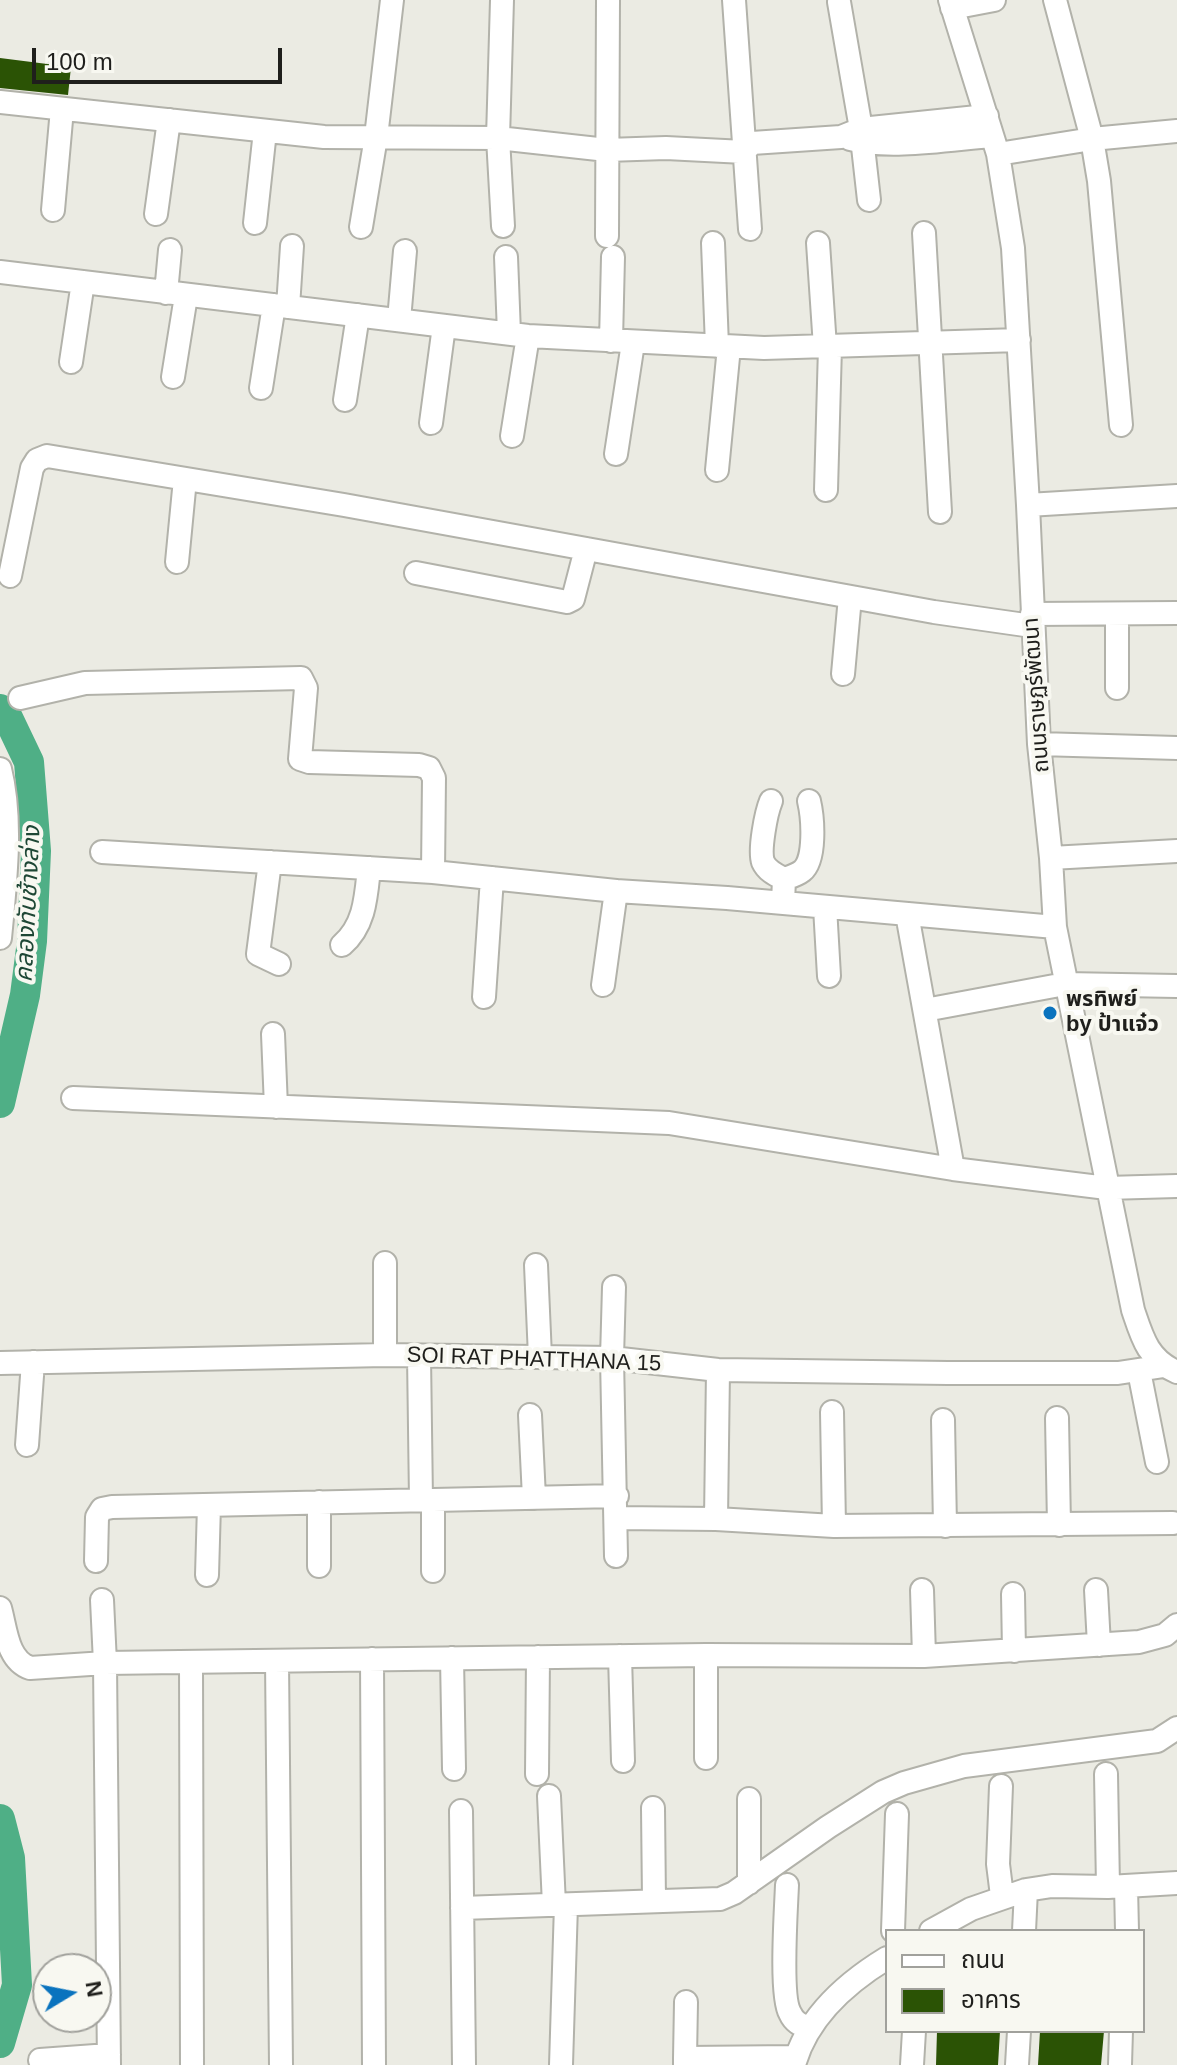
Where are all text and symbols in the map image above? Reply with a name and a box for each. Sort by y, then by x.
scale bar [36,32,286,82]
text: 100 m [46,48,113,75]
street label: ถนนราษฏร์พัฒนา [1018,616,1056,774]
water label: คลองทับช้างล่าง [11,825,47,983]
place label: พรทิพย์ by ป้าแจ๋ว [1066,987,1159,1038]
marker: พรทิพย์ by ป้าแจ๋ว [1041,1004,1059,1022]
street label: SOI RAT PHATTHANA 15 [406,1342,662,1378]
legend [885,1929,1145,2033]
text: ถนน [961,1946,1005,1973]
north arrow [32,1953,112,2033]
text: N [80,1979,108,1999]
text: อาคาร [961,1986,1021,2013]

